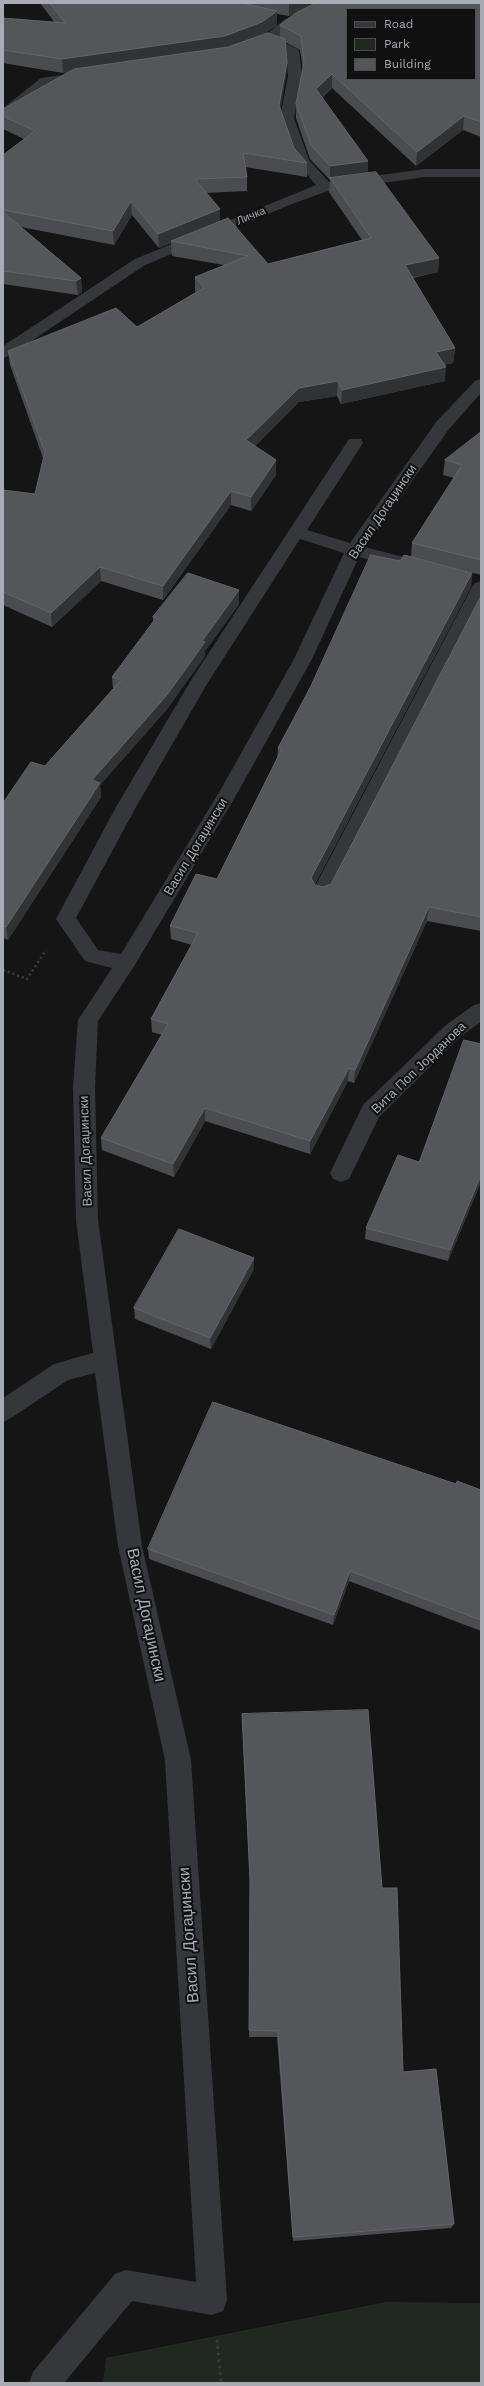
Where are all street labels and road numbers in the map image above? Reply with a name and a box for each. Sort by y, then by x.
street label: Личка [234,204,268,228]
street label: Васил Догаџински [346,462,420,562]
street label: Васил Догаџински [161,796,231,898]
street label: Вита Поп Јорданова [369,1019,469,1117]
street label: Васил Догаџински [76,1095,96,1207]
street label: Васил Догаџински [122,1546,170,1684]
street label: Васил Догаџински [175,1866,203,2004]

